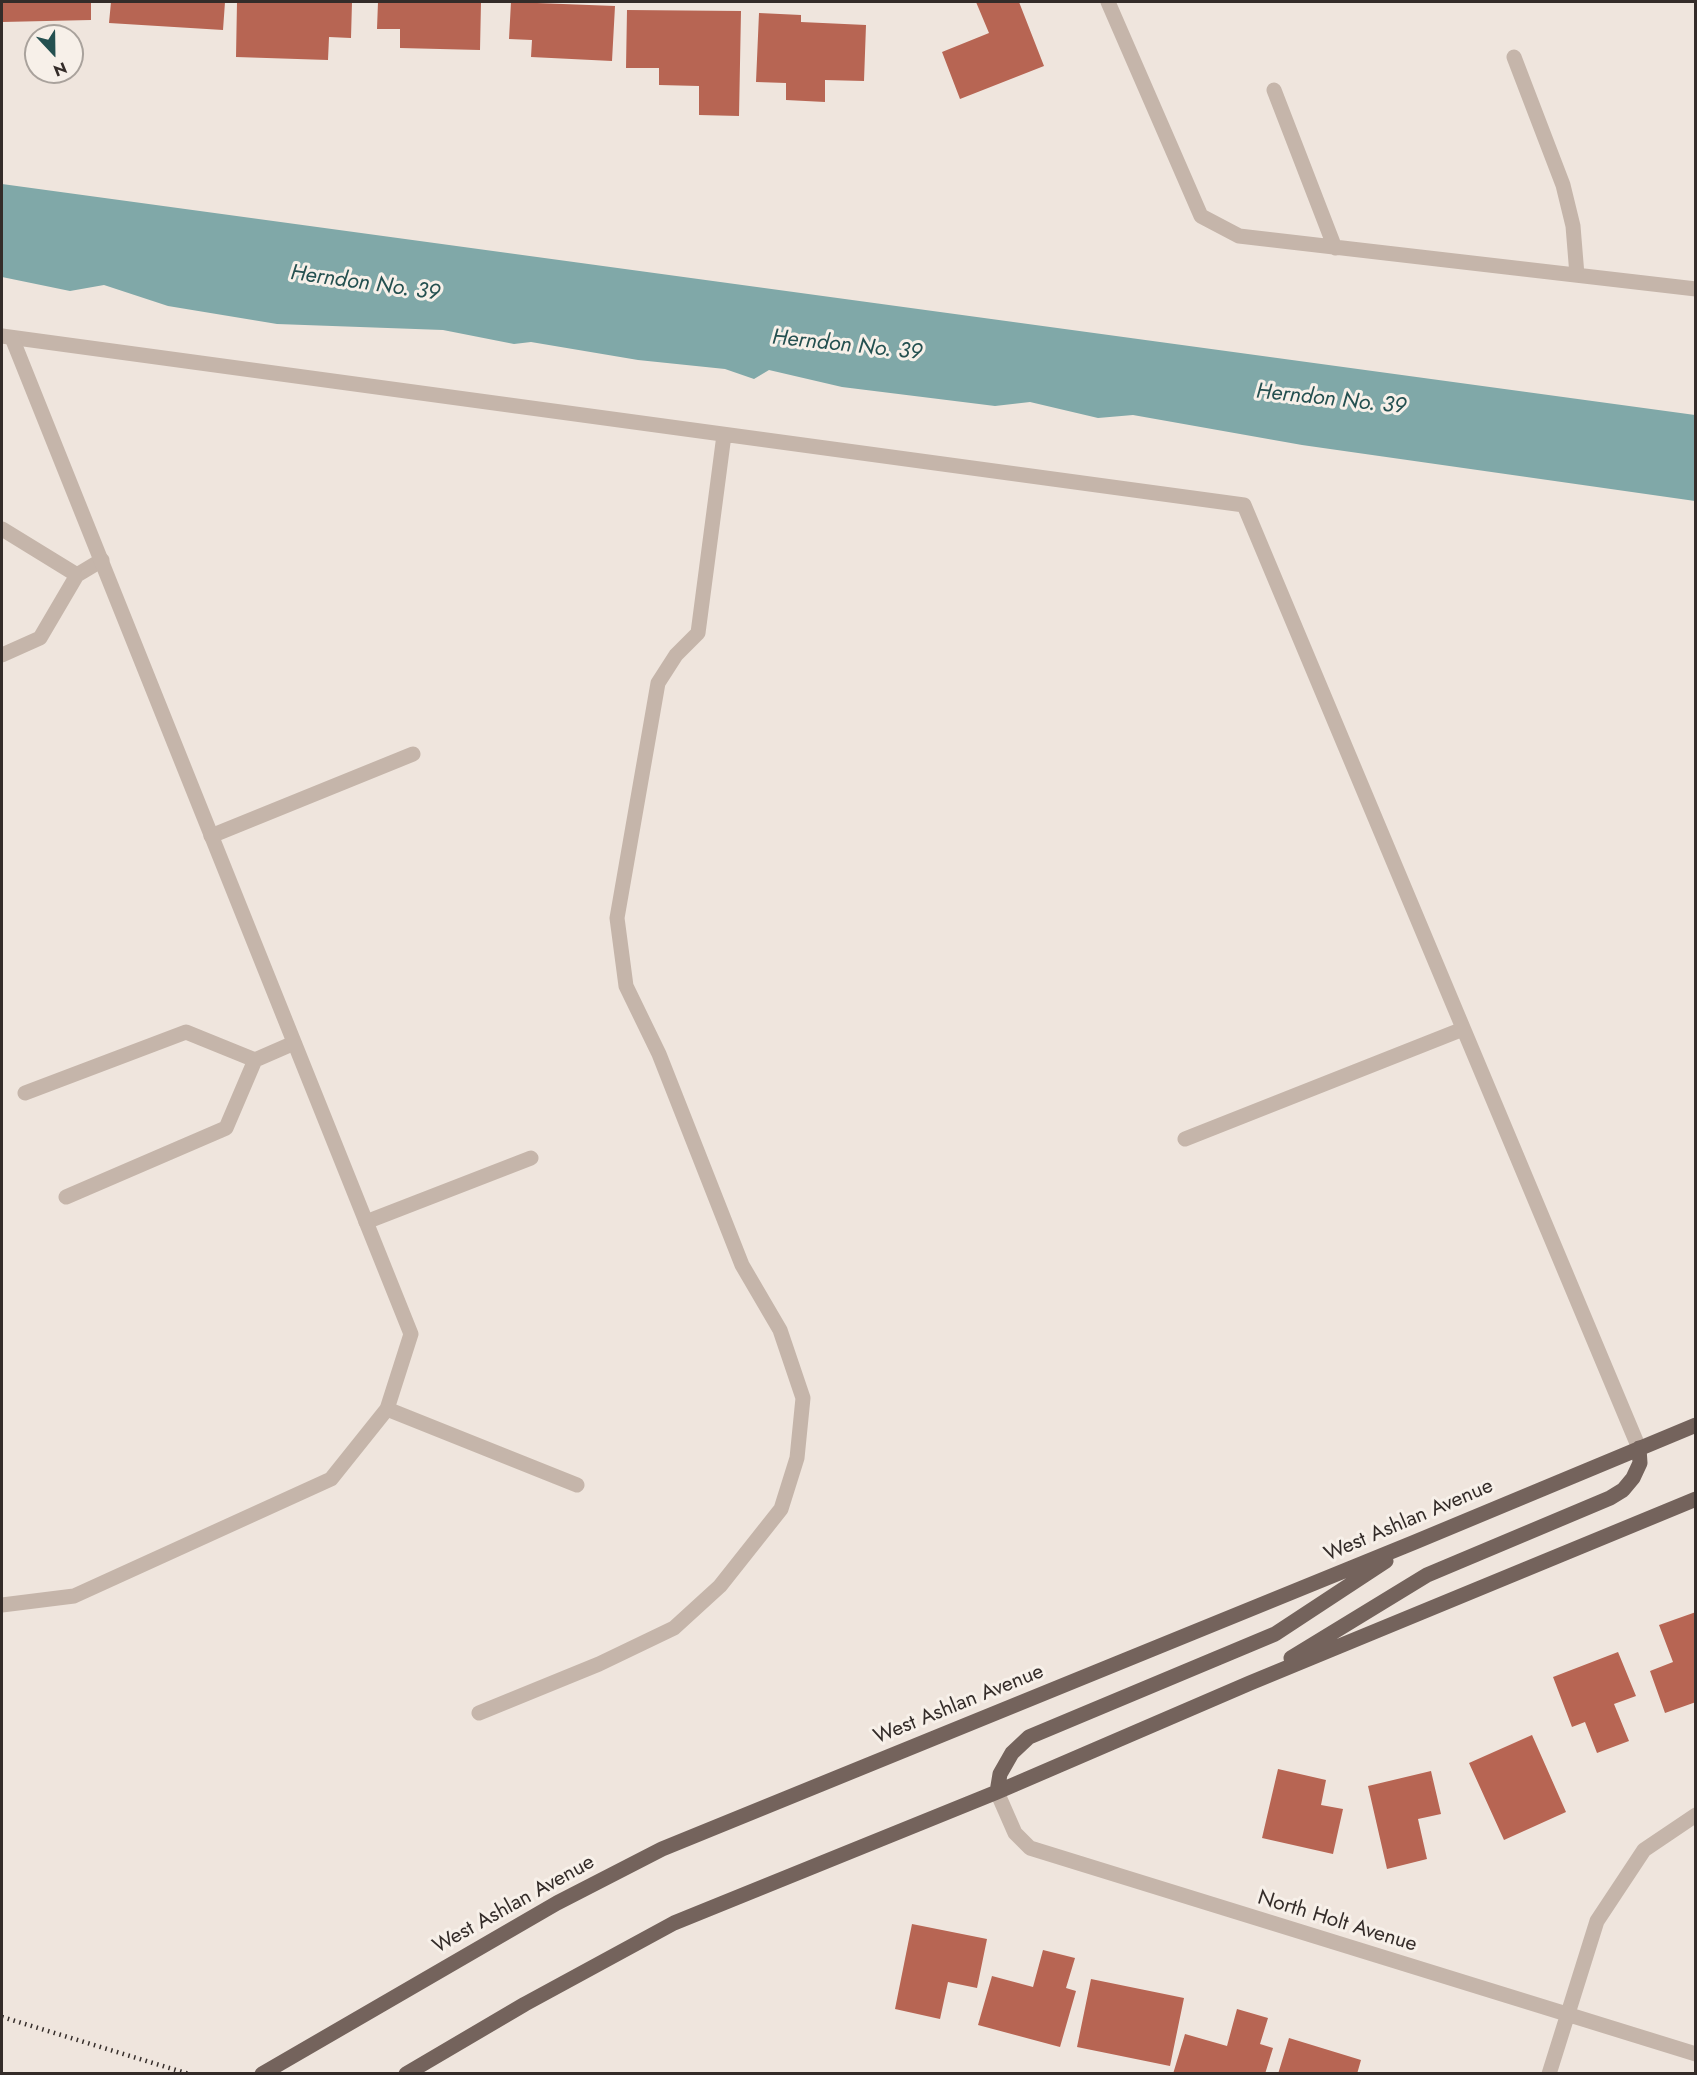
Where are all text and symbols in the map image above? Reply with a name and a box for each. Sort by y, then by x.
north arrow [24,24,84,84]
text: N [50,56,70,82]
water label: Herndon No. 39 [289,260,441,308]
water label: Herndon No. 39 [771,325,923,367]
water label: Herndon No. 39 [1255,379,1407,421]
street label: West Ashlan Avenue [1321,1474,1497,1568]
street label: West Ashlan Avenue [870,1659,1048,1751]
street label: West Ashlan Avenue [429,1850,599,1960]
street label: North Holt Avenue [1254,1886,1420,1958]

